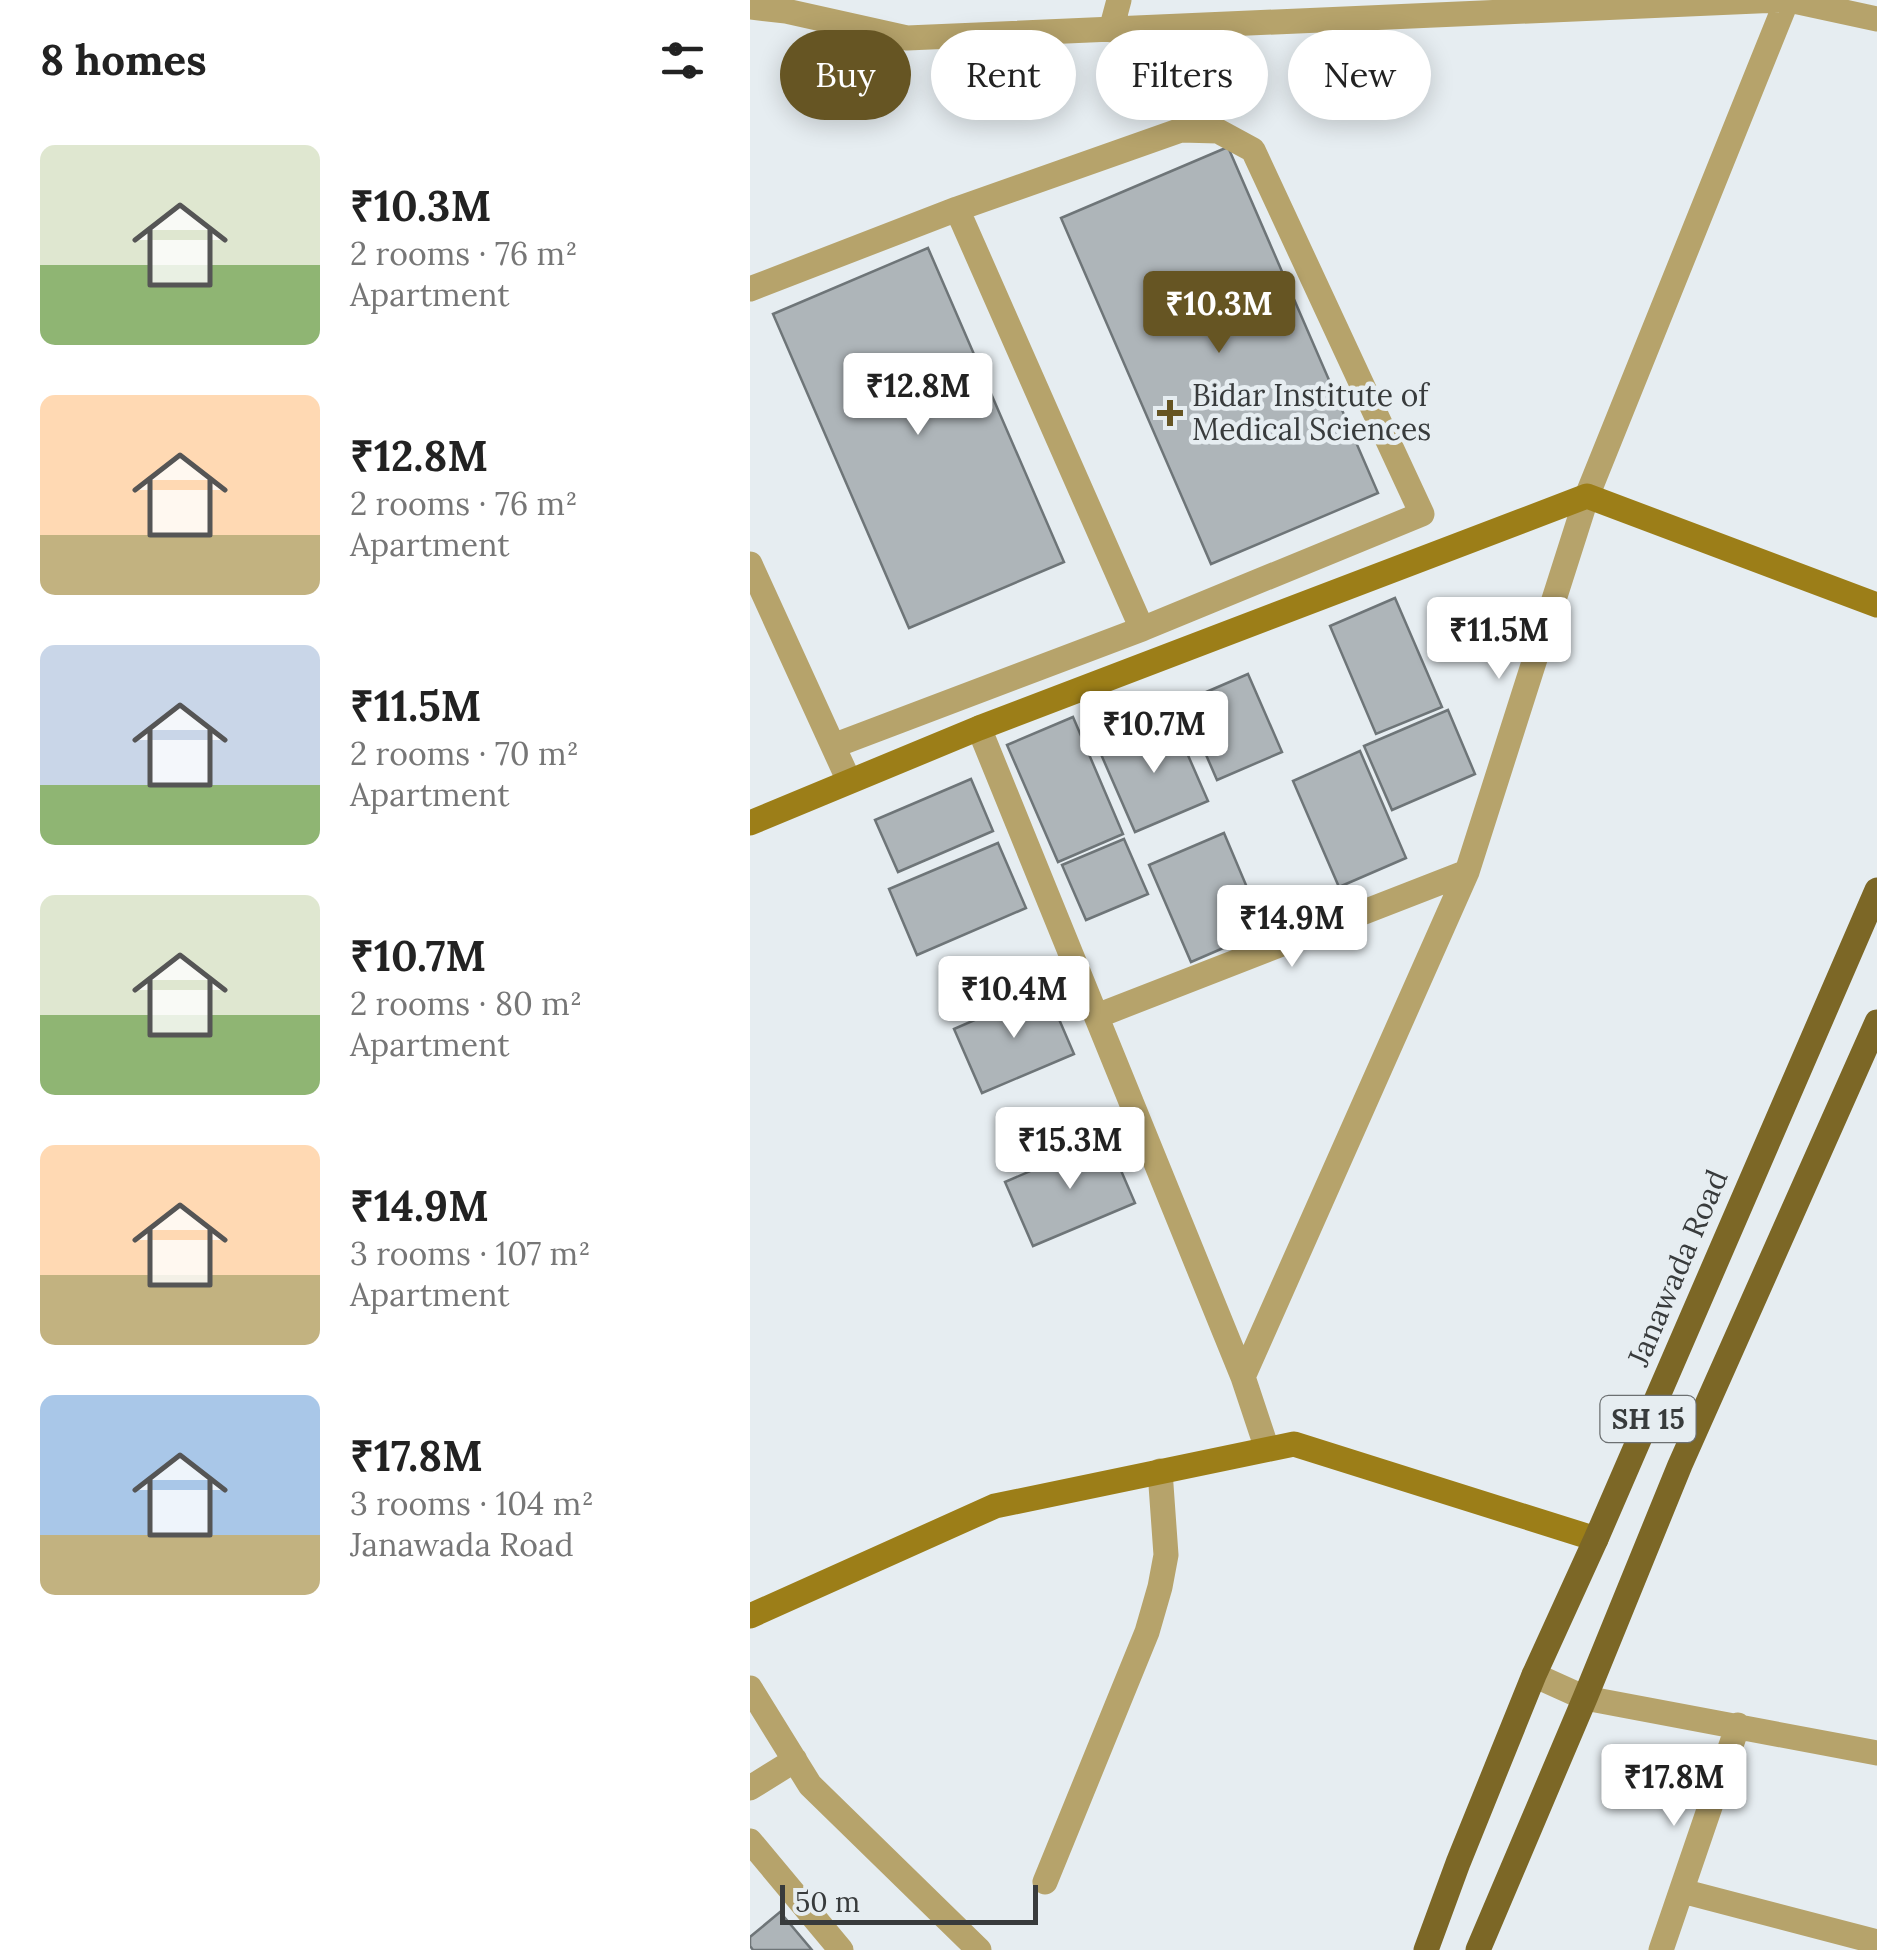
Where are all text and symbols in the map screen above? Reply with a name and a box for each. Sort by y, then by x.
chip: Buy [780,30,911,120]
chip: Rent [931,30,1076,120]
chip: Filters [1096,30,1268,120]
chip: New [1288,30,1431,120]
text: 8 homes [40,33,207,87]
icon: filters [655,33,710,88]
text: ₹10.3M [350,179,491,233]
icon: home [120,185,240,305]
text: 2 rooms · 76 m² [350,233,578,274]
pin: ₹10.3M [1138,271,1300,356]
text: Apartment [350,274,510,315]
text: ₹10.3M [1165,283,1273,324]
pin: ₹12.8M [837,353,999,438]
text: ₹12.8M [865,365,971,406]
place label: Bidar Institute of Medical Sciences [1192,376,1431,448]
marker: Bidar Institute of Medical Sciences [1157,400,1183,426]
text: ₹12.8M [350,429,488,483]
icon: home [120,435,240,555]
text: 2 rooms · 76 m² [350,483,578,524]
text: Apartment [350,524,510,565]
pin: ₹11.5M [1418,597,1580,682]
text: ₹11.5M [1449,609,1549,650]
text: ₹11.5M [350,679,481,733]
icon: home [120,685,240,805]
pin: ₹10.7M [1073,691,1235,776]
text: ₹10.7M [1102,703,1206,744]
text: 2 rooms · 70 m² [350,733,579,774]
text: Apartment [350,774,510,815]
pin: ₹14.9M [1211,885,1373,970]
text: ₹14.9M [1239,897,1345,938]
text: ₹10.7M [350,929,486,983]
icon: home [120,935,240,1055]
pin: ₹10.4M [933,956,1095,1041]
text: ₹10.4M [960,968,1068,1009]
text: 2 rooms · 80 m² [350,983,582,1024]
text: Apartment [350,1024,510,1065]
pin: ₹15.3M [989,1107,1151,1192]
text: ₹15.3M [1017,1119,1123,1160]
street label: Janawada Road [1618,1164,1736,1372]
text: ₹14.9M [350,1179,489,1233]
icon: home [120,1185,240,1305]
text: 3 rooms · 107 m² [350,1233,590,1274]
text: Apartment [350,1274,510,1315]
road number: SH 15 [1600,1396,1696,1442]
text: ₹17.8M [350,1429,483,1483]
icon: home [120,1435,240,1555]
text: 3 rooms · 104 m² [350,1483,594,1524]
text: Janawada Road [350,1524,574,1565]
pin: ₹17.8M [1593,1744,1755,1829]
text: ₹17.8M [1623,1756,1725,1797]
scale bar [780,1880,1038,1924]
text: 50 m [795,1884,860,1920]

